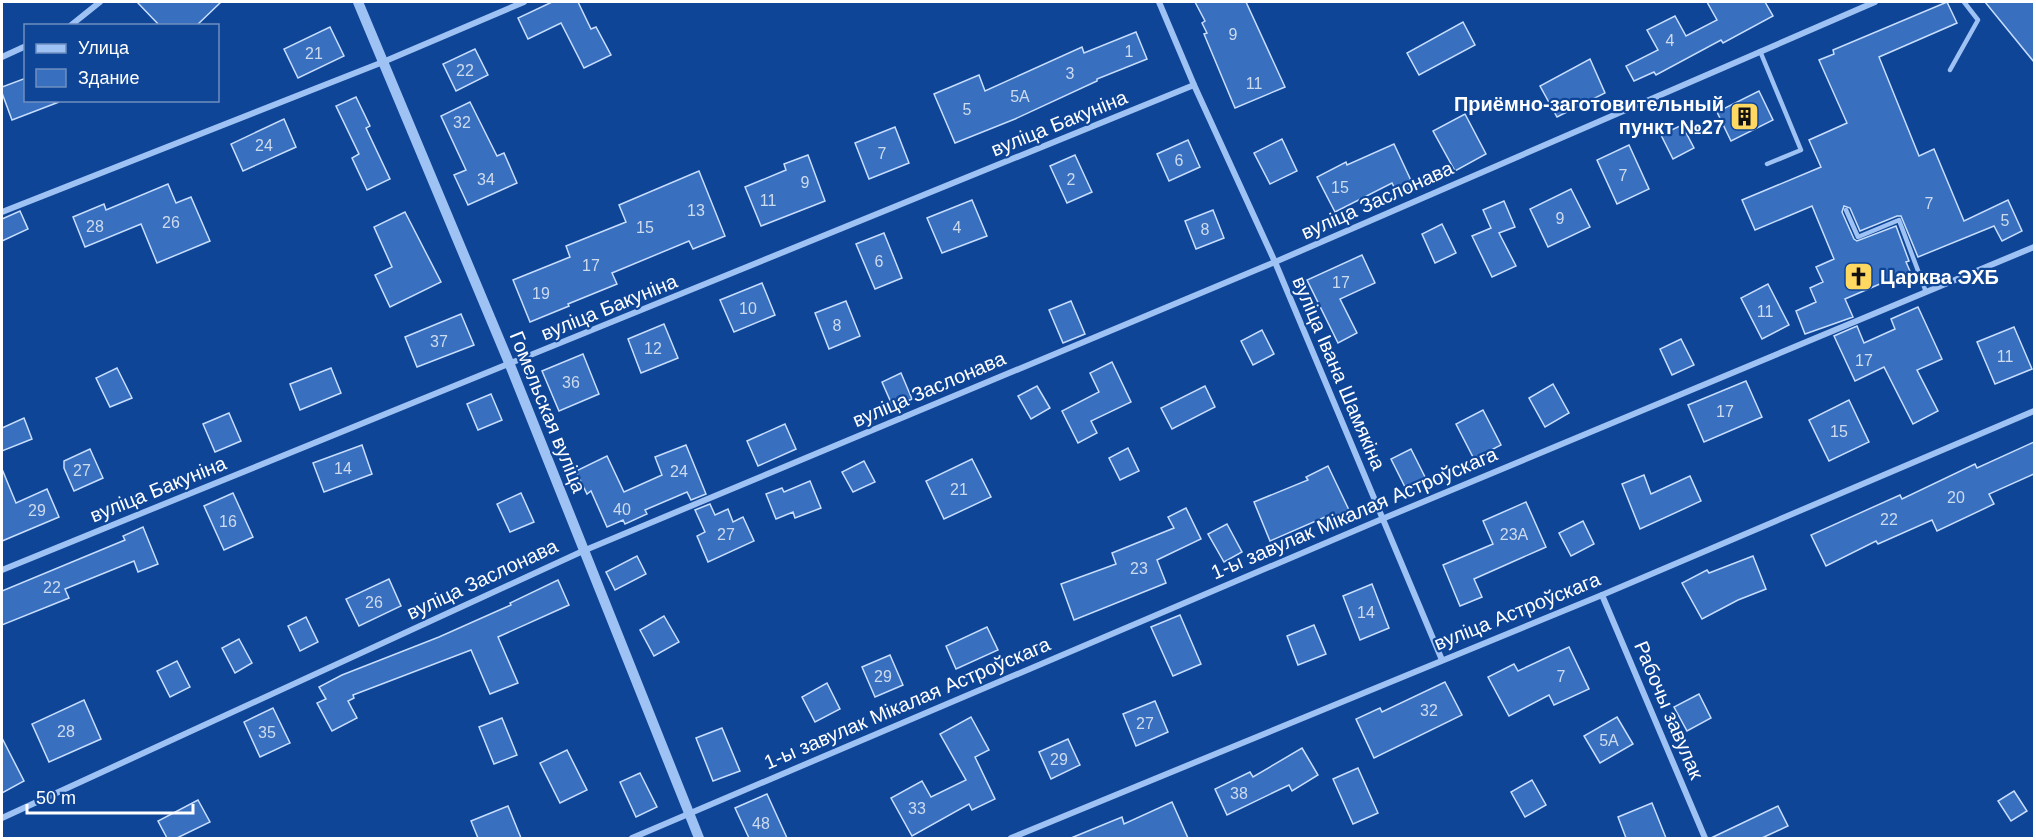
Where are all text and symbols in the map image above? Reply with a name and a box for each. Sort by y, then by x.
legend [24,24,219,102]
house number: 9 [1229,26,1238,43]
house number: 4 [1666,32,1675,49]
text: Улица [78,38,130,58]
house number: 1 [1125,43,1134,60]
house number: 21 [305,45,323,62]
house number: 22 [456,62,474,79]
house number: 3 [1066,65,1075,82]
text: Здание [78,68,139,88]
house number: 11 [1246,75,1262,92]
street label: вуліца Бакуніна [988,85,1131,160]
house number: 5А [1010,88,1030,105]
place label: Приёмно-заготовительный пункт №27 [1454,93,1724,138]
building icon: Приёмно-заготовительный пункт №27 [1729,100,1761,132]
house number: 5 [963,101,972,118]
house number: 32 [453,114,471,131]
house number: 24 [255,137,273,154]
house number: 7 [878,145,887,162]
house number: 6 [1175,152,1184,169]
street label: вуліца Заслонава [1298,156,1457,243]
house number: 7 [1619,167,1628,184]
house number: 34 [477,171,495,188]
house number: 2 [1067,171,1076,188]
house number: 9 [801,174,810,191]
house number: 15 [1331,179,1349,196]
house number: 11 [760,192,776,209]
house number: 7 [1925,195,1934,212]
house number: 13 [687,202,705,219]
house number: 9 [1556,210,1565,227]
house number: 5 [2001,212,2010,229]
house number: 26 [162,214,180,231]
house number: 28 [86,218,104,235]
house number: 15 [636,219,654,236]
house number: 4 [953,219,962,236]
house number: 8 [1201,221,1210,238]
house number: 6 [875,253,884,270]
house number: 17 [582,257,600,274]
church icon: Царква ЭХБ [1843,261,1875,293]
place label: Царква ЭХБ [1880,266,1999,288]
street label: вуліца Бакуніна [538,269,681,344]
street label: вуліца Івана Шамякіна [1288,273,1390,474]
house number: 17 [1332,274,1350,291]
house number: 19 [532,285,550,302]
house number: 10 [739,300,757,317]
house number: 11 [1757,303,1773,320]
house number: 8 [833,317,842,334]
street label: Гомельская вуліца [506,328,591,497]
house number: 37 [430,333,448,350]
house number: 12 [644,340,662,357]
street label: вуліца Заслонава [849,347,1010,431]
house number: 11 [1997,348,2013,365]
house number: 17 [1855,352,1873,369]
house number: 36 [562,374,580,391]
house number: 17 [1716,403,1734,420]
house number: 15 [1830,423,1848,440]
street label: 1-ы завулак Мікалая Астроўскага [1208,442,1501,583]
street label: вуліца Бакуніна [87,451,230,526]
house number: 14 [334,460,352,477]
house number: 27 [73,462,91,479]
house number: 24 [670,463,688,480]
house number: 21 [950,481,968,498]
house number: 20 [1947,489,1965,506]
house number: 40 [613,501,631,518]
house number: 29 [28,502,46,519]
house number: 22 [1880,511,1898,528]
house number: 16 [219,513,237,530]
house number: 27 [717,526,735,543]
house number: 23А [1500,526,1529,543]
street label: вуліца Заслонава [403,534,562,624]
house number: 23 [1130,560,1148,577]
street label: вуліца Астроўскага [1431,567,1604,654]
house number: 22 [43,579,61,596]
house number: 26 [365,594,383,611]
house number: 14 [1357,604,1375,621]
street label: 1-ы завулак Мікалая Астроўскага [761,632,1054,773]
street label: Рабочы завулак [1630,638,1708,783]
house number: 29 [874,668,892,685]
house number: 7 [1557,668,1566,685]
house number: 32 [1420,702,1438,719]
house number: 27 [1136,715,1154,732]
house number: 28 [57,723,75,740]
house number: 35 [258,724,276,741]
house number: 5А [1599,732,1619,749]
house number: 29 [1050,751,1068,768]
scale bar [27,777,194,815]
house number: 38 [1230,785,1248,802]
text: 50 m [36,788,76,808]
house number: 33 [908,800,926,817]
house number: 48 [752,815,770,832]

